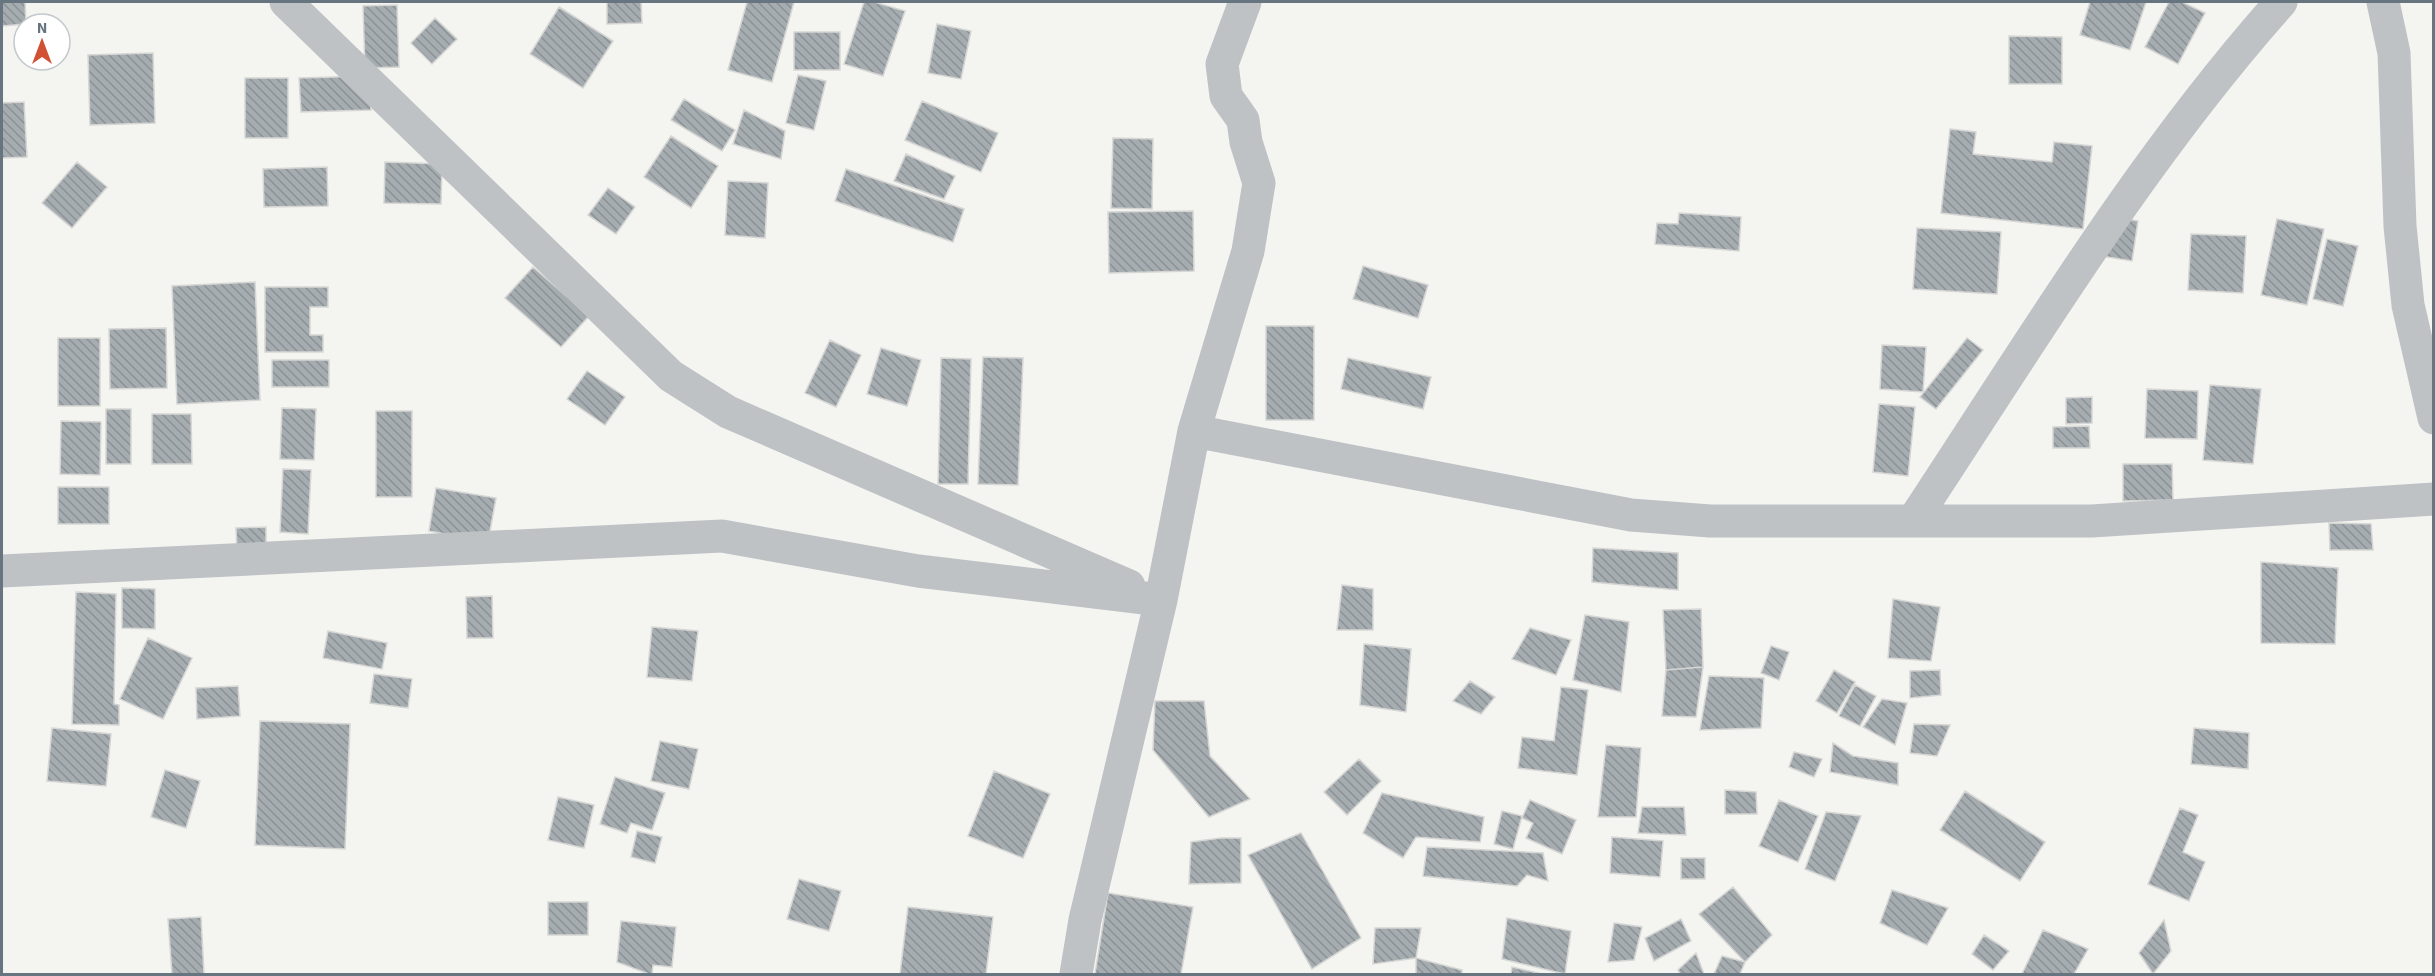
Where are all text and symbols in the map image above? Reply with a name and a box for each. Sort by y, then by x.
north arrow [12,12,72,72]
text: N [37,17,47,39]

